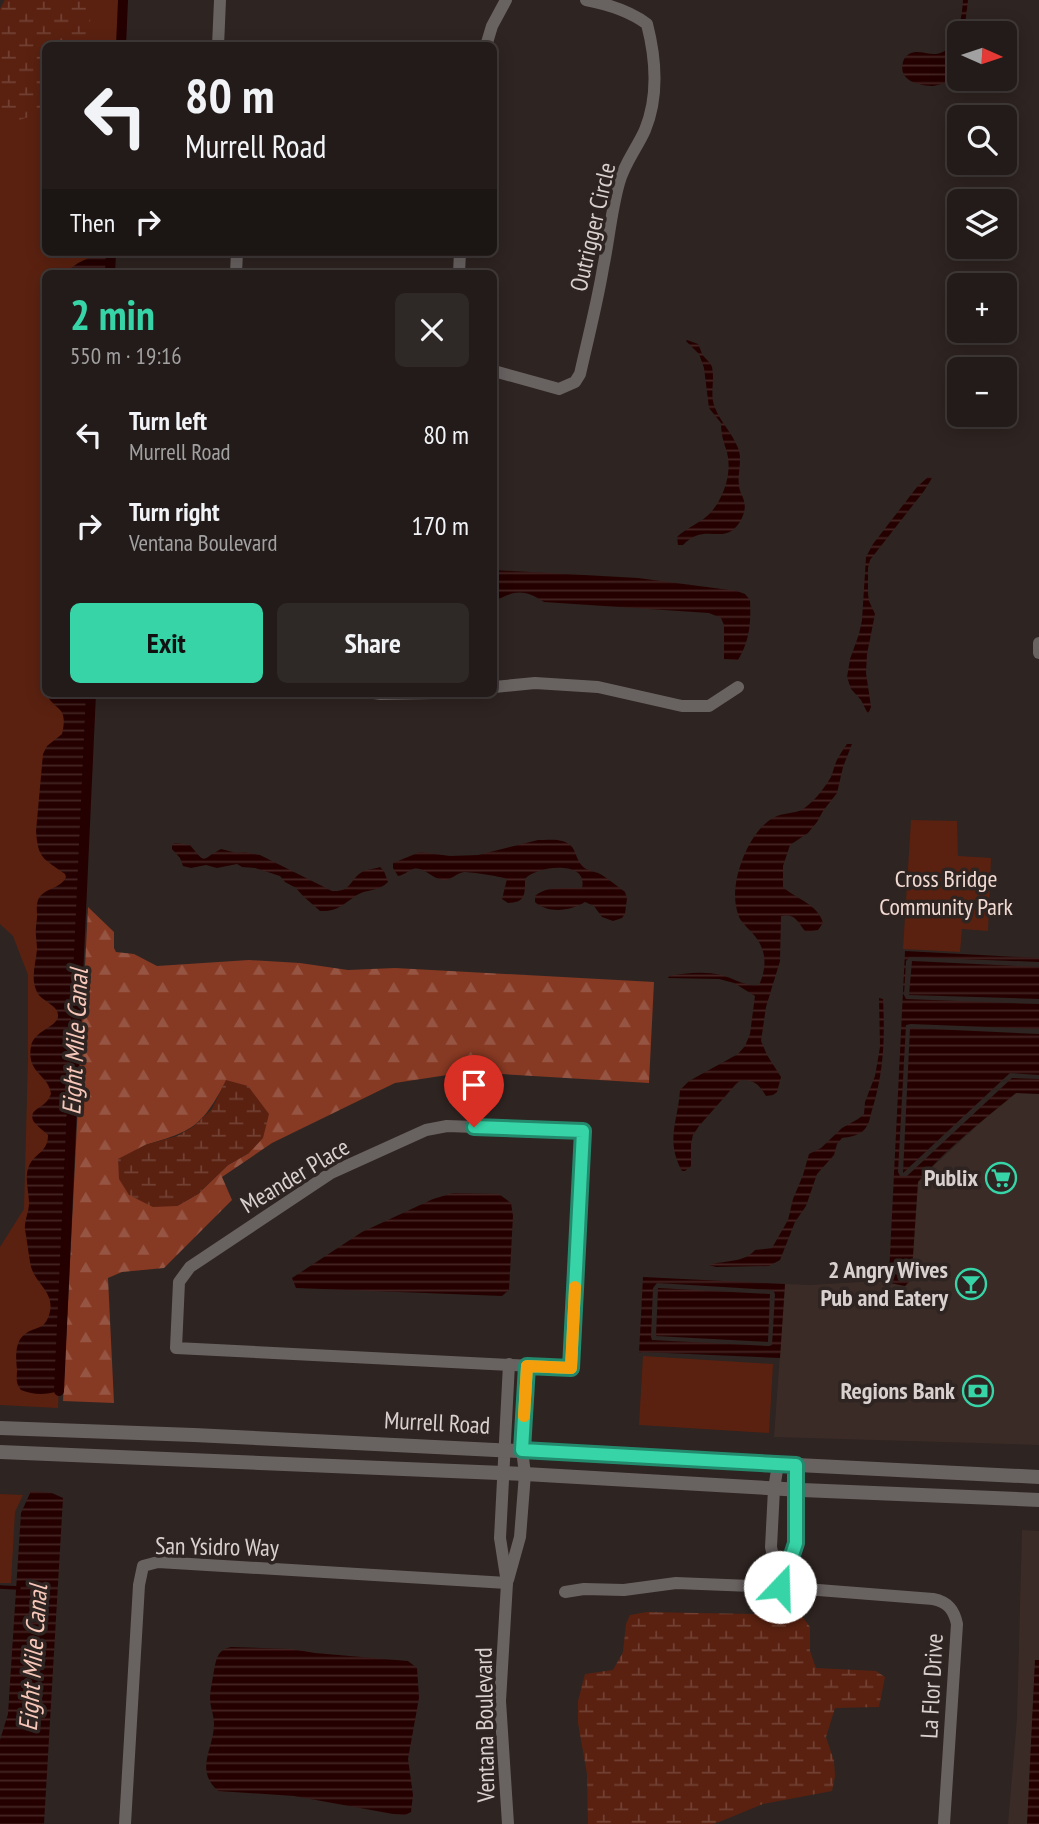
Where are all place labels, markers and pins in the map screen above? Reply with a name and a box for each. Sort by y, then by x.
pin [444,1055,504,1127]
supermarket icon: Publix [984,1161,1018,1195]
place label: Publix [924,1162,978,1193]
place label: 2 Angry Wives Pub and Eatery [820,1254,948,1313]
bar icon: 2 Angry Wives Pub and Eatery [954,1267,988,1301]
bank icon: Regions Bank [961,1374,995,1408]
place label: Regions Bank [840,1375,955,1406]

